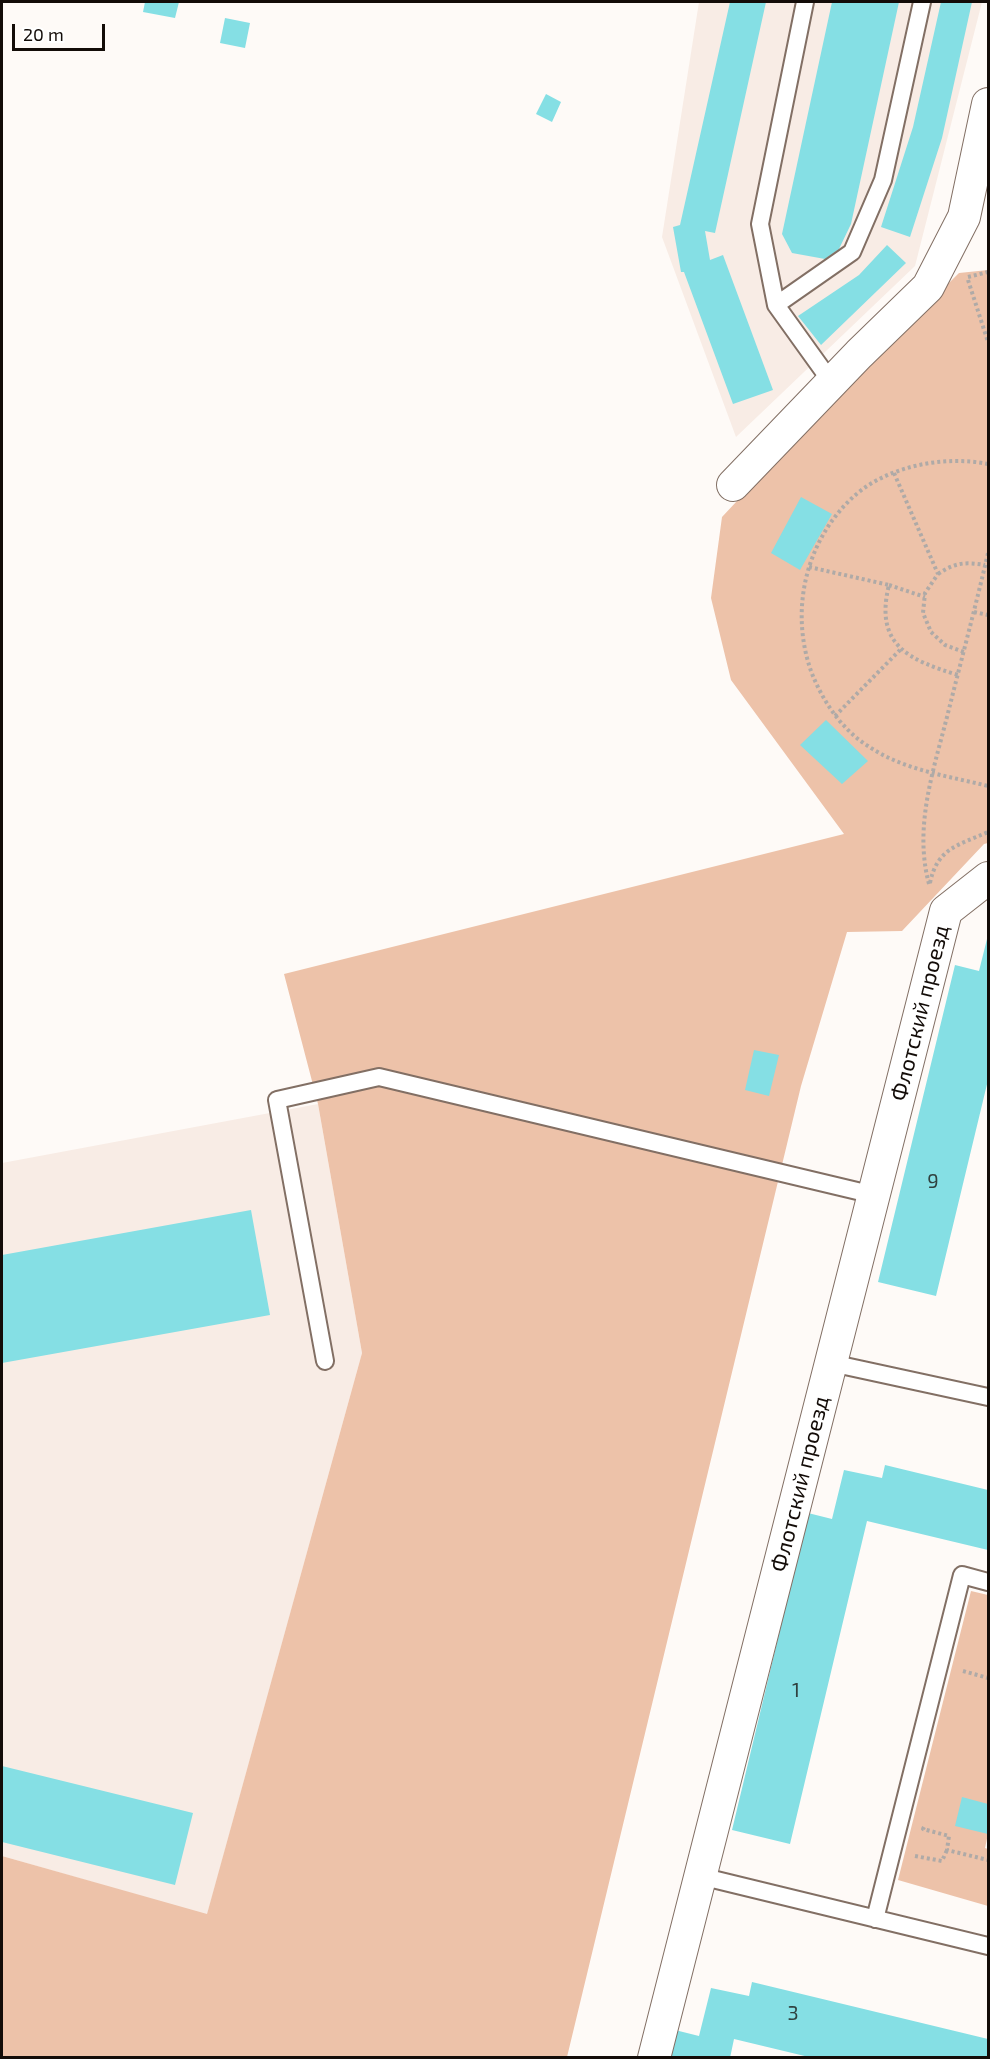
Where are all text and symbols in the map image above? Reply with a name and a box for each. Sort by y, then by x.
scale bar [15,12,108,50]
text: 20 m [23,23,64,45]
street label: Флотский проезд [885,922,955,1104]
house number: 9 [927,1169,939,1193]
street label: Флотский проезд [765,1393,835,1575]
house number: 1 [792,1678,800,1702]
house number: 3 [787,2001,799,2025]

